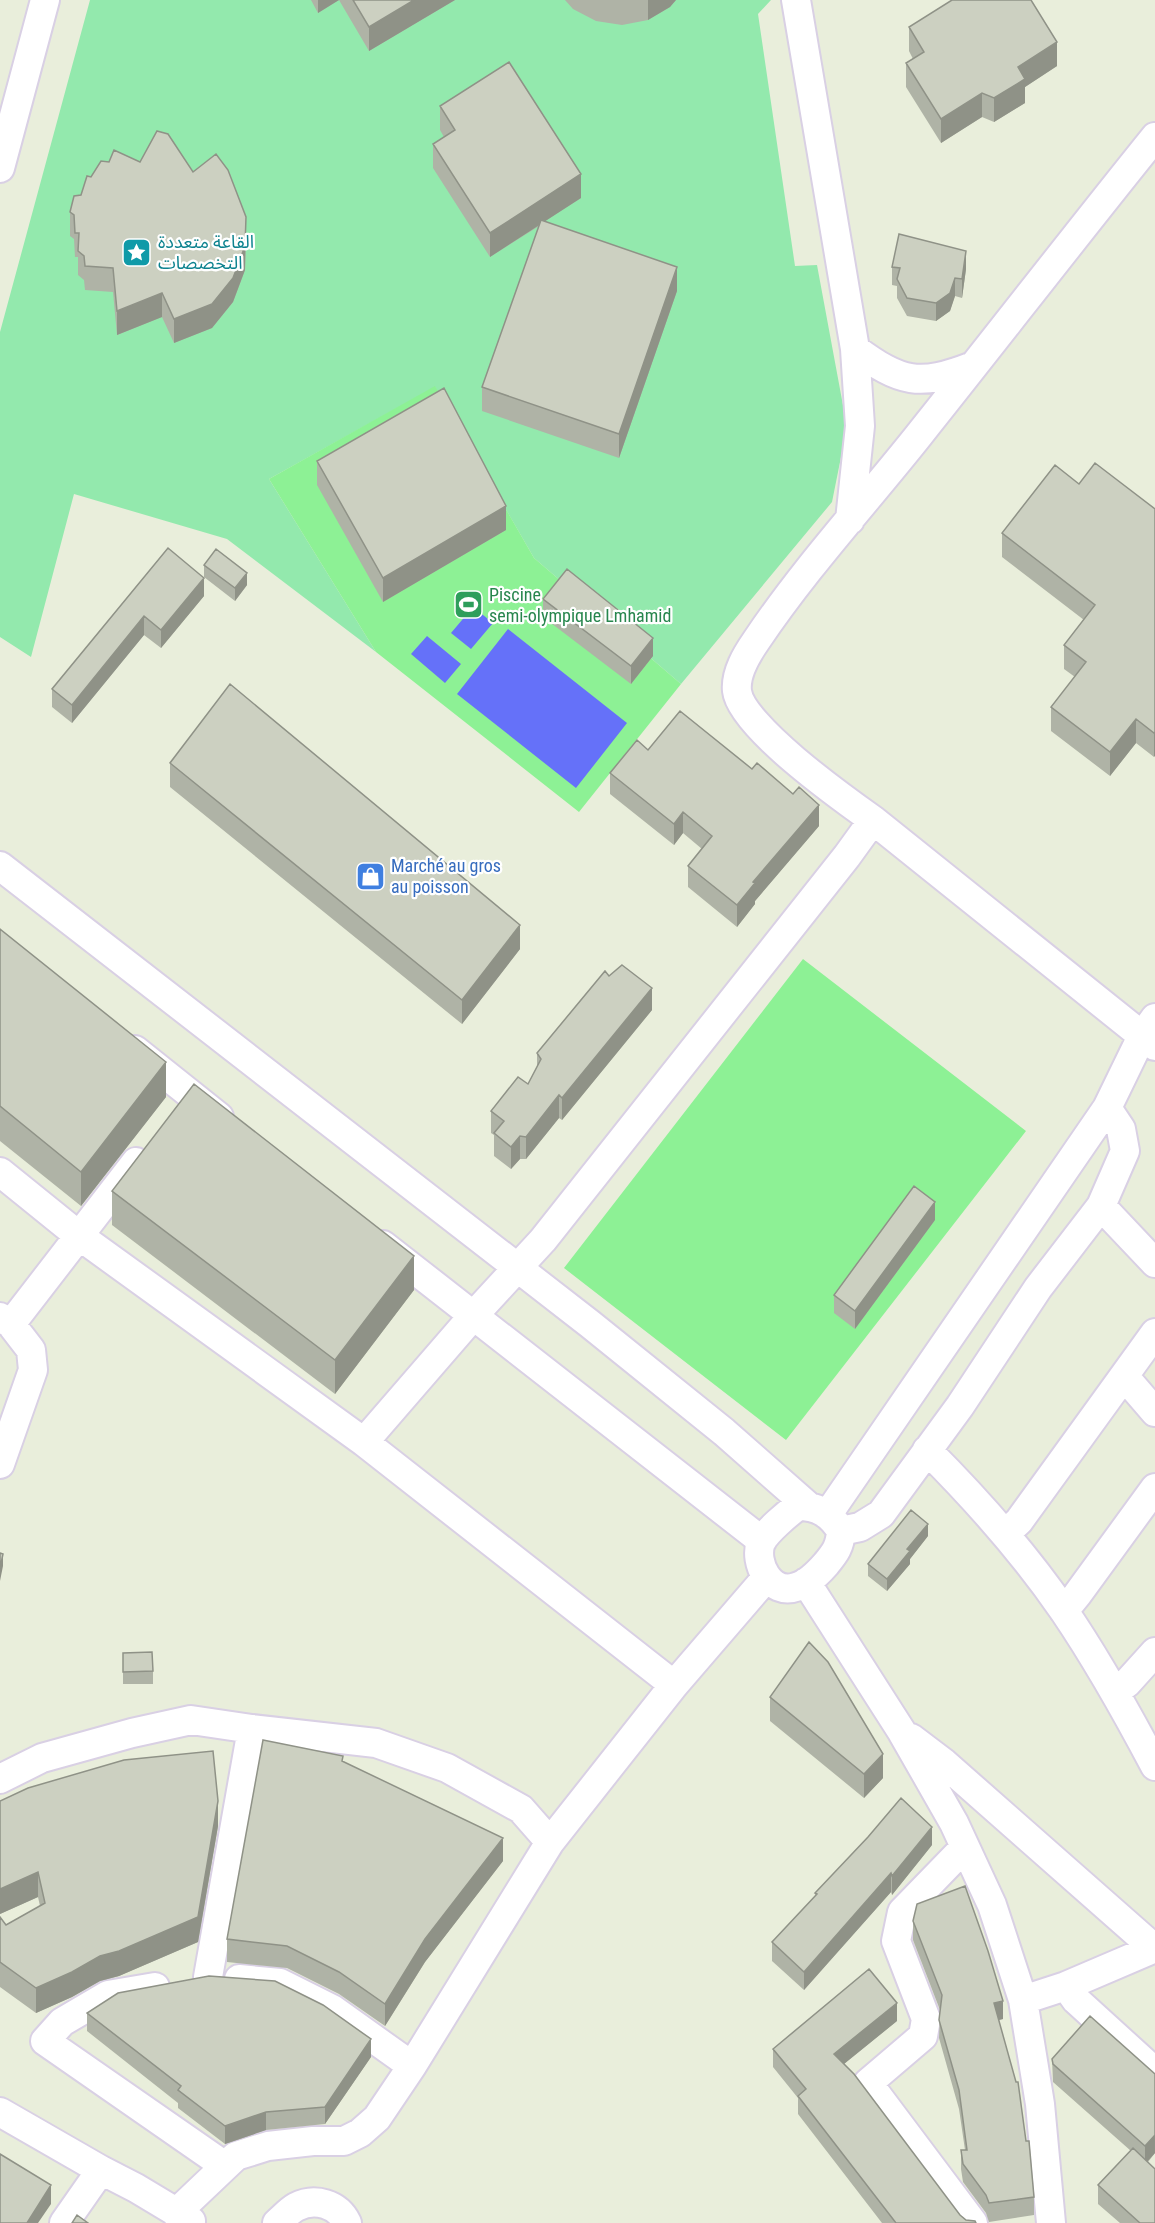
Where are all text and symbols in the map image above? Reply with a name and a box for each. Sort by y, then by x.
place label: القاعة متعددة التخصصات [158,231,254,273]
place icon: القاعة متعددة التخصصات [121,236,153,268]
place label: Piscine semi-olympique Lmhamid [489,584,671,626]
sports icon: Piscine semi-olympique Lmhamid [452,589,484,621]
place label: Marché au gros au poisson [391,855,501,897]
shop icon: Marché au gros au poisson [354,860,386,892]

